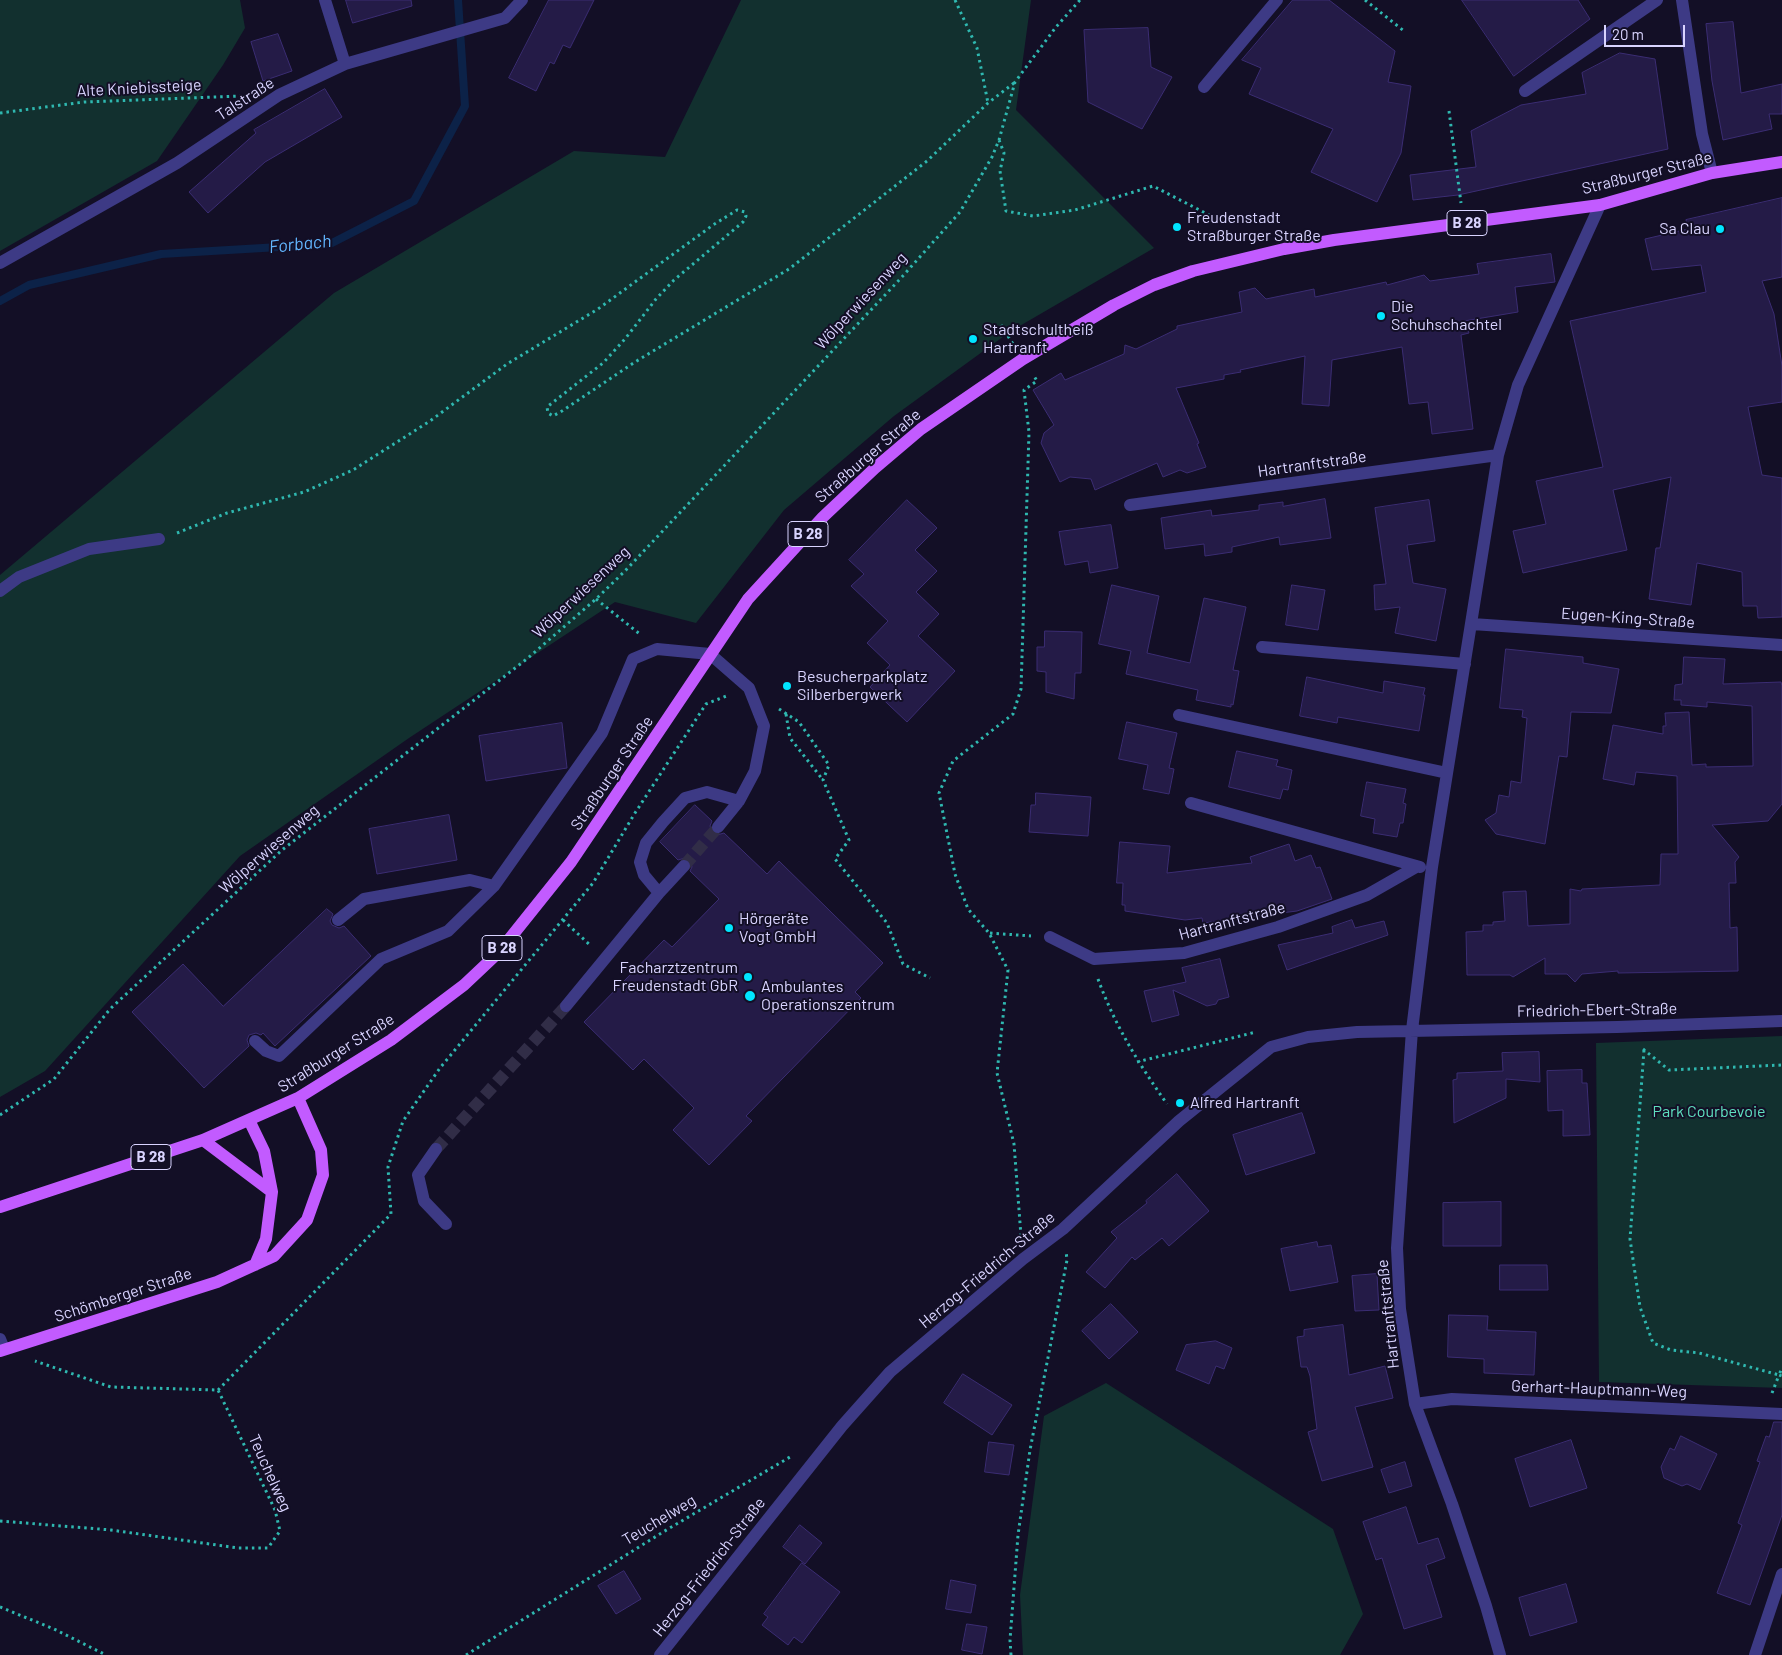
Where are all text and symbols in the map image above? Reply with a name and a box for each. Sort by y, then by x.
scale bar [1607,15,1688,47]
text: 20 m [1612,25,1644,43]
street label: Talstraße [212,73,278,125]
street label: Alte Kniebissteige [76,75,202,101]
street label: Straßburger Straße [1580,148,1714,198]
place label: Freudenstadt Straßburger Straße [1187,208,1321,246]
road number: B 28 [1447,210,1487,236]
place label: Sa Clau [1659,219,1710,239]
marker: Freudenstadt Straßburger Straße [1171,221,1183,233]
marker: Sa Clau [1714,223,1726,235]
water label: Forbach [268,230,332,258]
street label: Wölperwiesenweg [811,248,911,354]
place label: Die Schuhschachtel [1391,297,1502,335]
marker: Die Schuhschachtel [1375,310,1387,322]
place label: Stadtschultheiß Hartranft [983,320,1094,358]
marker: Stadtschultheiß Hartranft [967,333,979,345]
street label: Straßburger Straße [811,405,925,507]
street label: Hartranftstraße [1256,447,1368,481]
road number: B 28 [788,522,828,546]
street label: Wölperwiesenweg [528,542,634,642]
street label: Eugen-King-Straße [1560,604,1696,632]
place label: Besucherparkplatz Silberbergwerk [797,667,927,705]
marker: Besucherparkplatz Silberbergwerk [781,680,793,692]
street label: Straßburger Straße [567,712,657,834]
street label: Wölperwiesenweg [215,800,323,898]
street label: Hartranftstraße [1177,898,1287,944]
place label: Hörgeräte Vogt GmbH [739,909,816,947]
marker: Hörgeräte Vogt GmbH [723,922,735,934]
road number: B 28 [482,936,522,960]
place label: Facharztzentrum Freudenstadt GbR [613,958,738,996]
marker: Facharztzentrum Freudenstadt GbR [742,971,754,983]
place label: Ambulantes Operationszentrum [761,977,895,1015]
marker: Ambulantes Operationszentrum [743,989,757,1003]
street label: Friedrich-Ebert-Straße [1517,999,1677,1021]
street label: Straßburger Straße [274,1009,398,1097]
place label: Alfred Hartranft [1190,1093,1300,1113]
marker: Alfred Hartranft [1174,1097,1186,1109]
park label: Park Courbevoie [1652,1102,1766,1122]
road number: B 28 [131,1144,171,1170]
street label: Herzog-Friedrich-Straße [915,1208,1059,1332]
street label: Hartranftstraße [1373,1259,1403,1369]
street label: Schömberger Straße [52,1264,194,1326]
street label: Gerhart-Hauptmann-Weg [1511,1376,1687,1402]
street label: Teuchelweg [244,1431,296,1515]
street label: Teuchelweg [619,1491,699,1549]
street label: Herzog-Friedrich-Straße [649,1494,769,1640]

